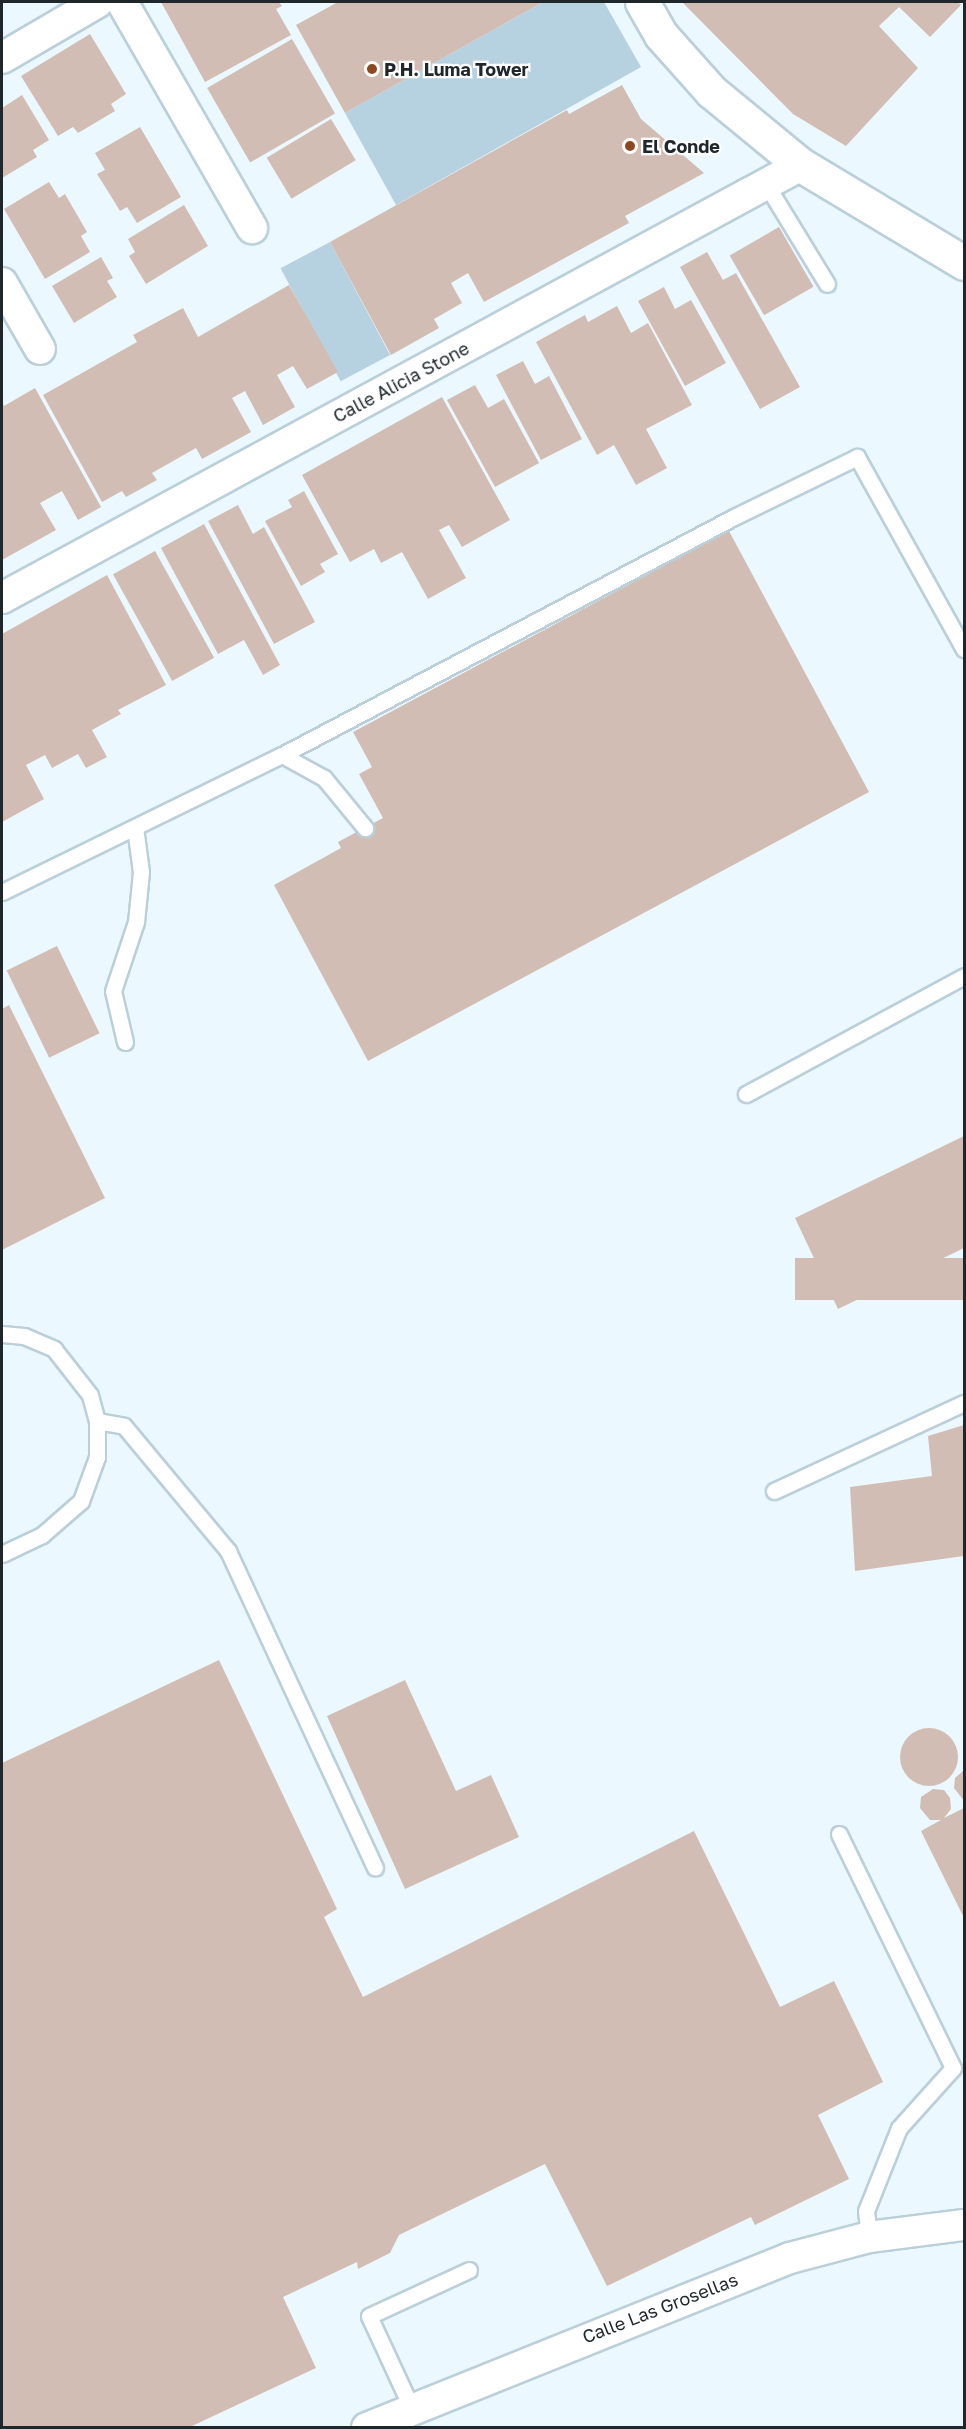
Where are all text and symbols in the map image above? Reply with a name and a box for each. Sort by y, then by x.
place label: P.H. Luma Tower [384,58,529,80]
marker: P.H. Luma Tower [365,62,379,76]
place label: El Conde [642,135,720,157]
marker: El Conde [623,139,637,153]
street label: Calle Alicia Stone [329,337,473,427]
street label: Calle Las Grosellas [579,2268,741,2348]

